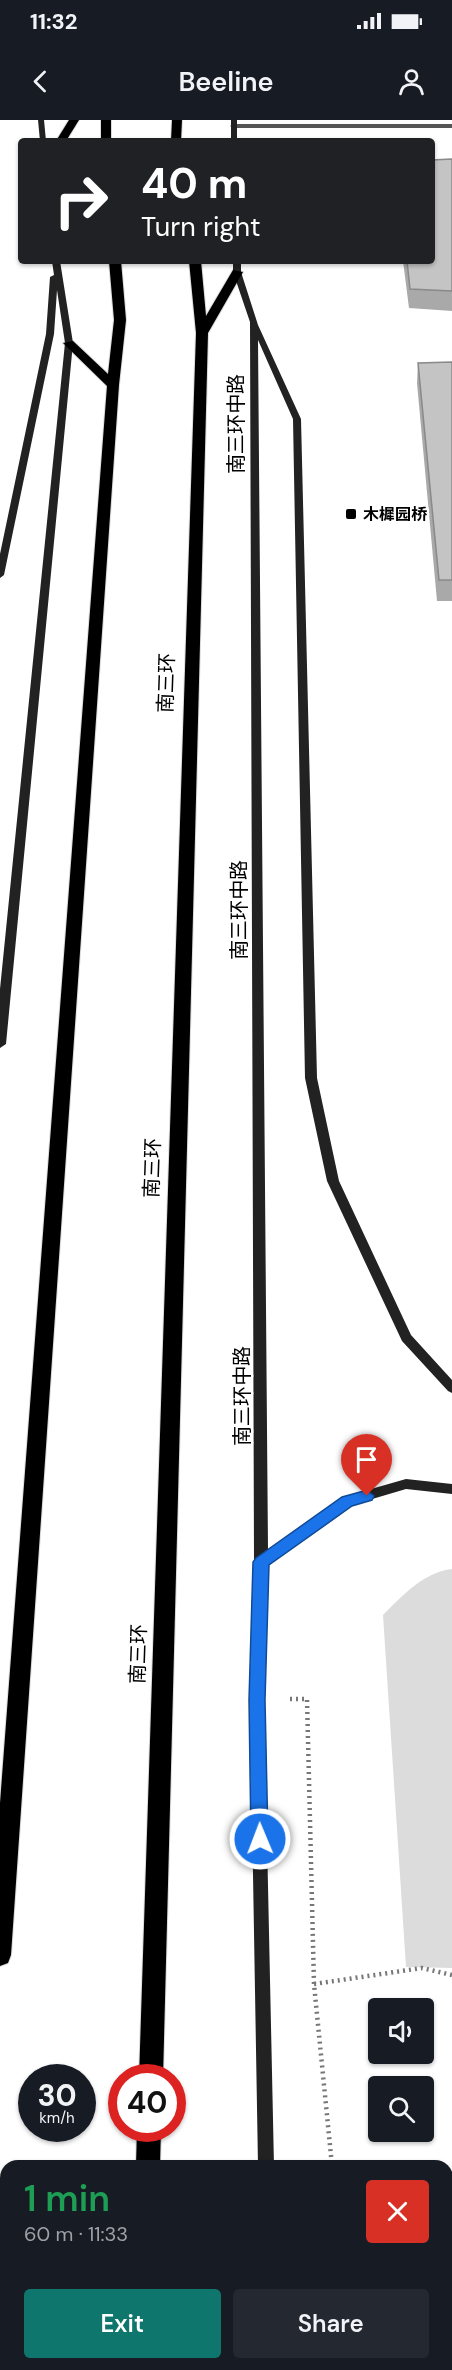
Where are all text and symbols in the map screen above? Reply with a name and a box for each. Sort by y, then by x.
text: 11:32 [30,7,78,36]
text: Beeline [178,64,274,99]
icon: back [24,65,57,98]
icon: person [395,65,428,98]
text: 40 m [141,156,247,211]
icon: right [42,162,120,240]
text: Turn right [141,209,261,244]
street label: 南三环中路 [223,374,249,474]
place label: 木樨园桥 [363,504,428,525]
marker: 木樨园桥 [344,507,358,521]
street label: 南三环 [152,653,180,713]
street label: 南三环中路 [226,860,252,960]
street label: 南三环 [138,1138,166,1198]
street label: 南三环中路 [229,1346,255,1446]
pin [341,1434,392,1496]
icon: arrive [350,1443,383,1476]
street label: 南三环 [124,1624,152,1684]
position arrow [228,1807,292,1871]
map controls [368,1998,434,2142]
button: sound [368,1998,434,2064]
speed limit sign: 40 [108,2064,186,2142]
text: 30 [37,2076,77,2115]
button: search [368,2076,434,2142]
text: km/h [39,2108,75,2128]
text: 1 min [24,2175,110,2222]
button: close [366,2180,429,2243]
text: 60 m · 11:33 [24,2221,128,2247]
button: Exit [24,2289,221,2358]
button: Share [233,2289,429,2358]

